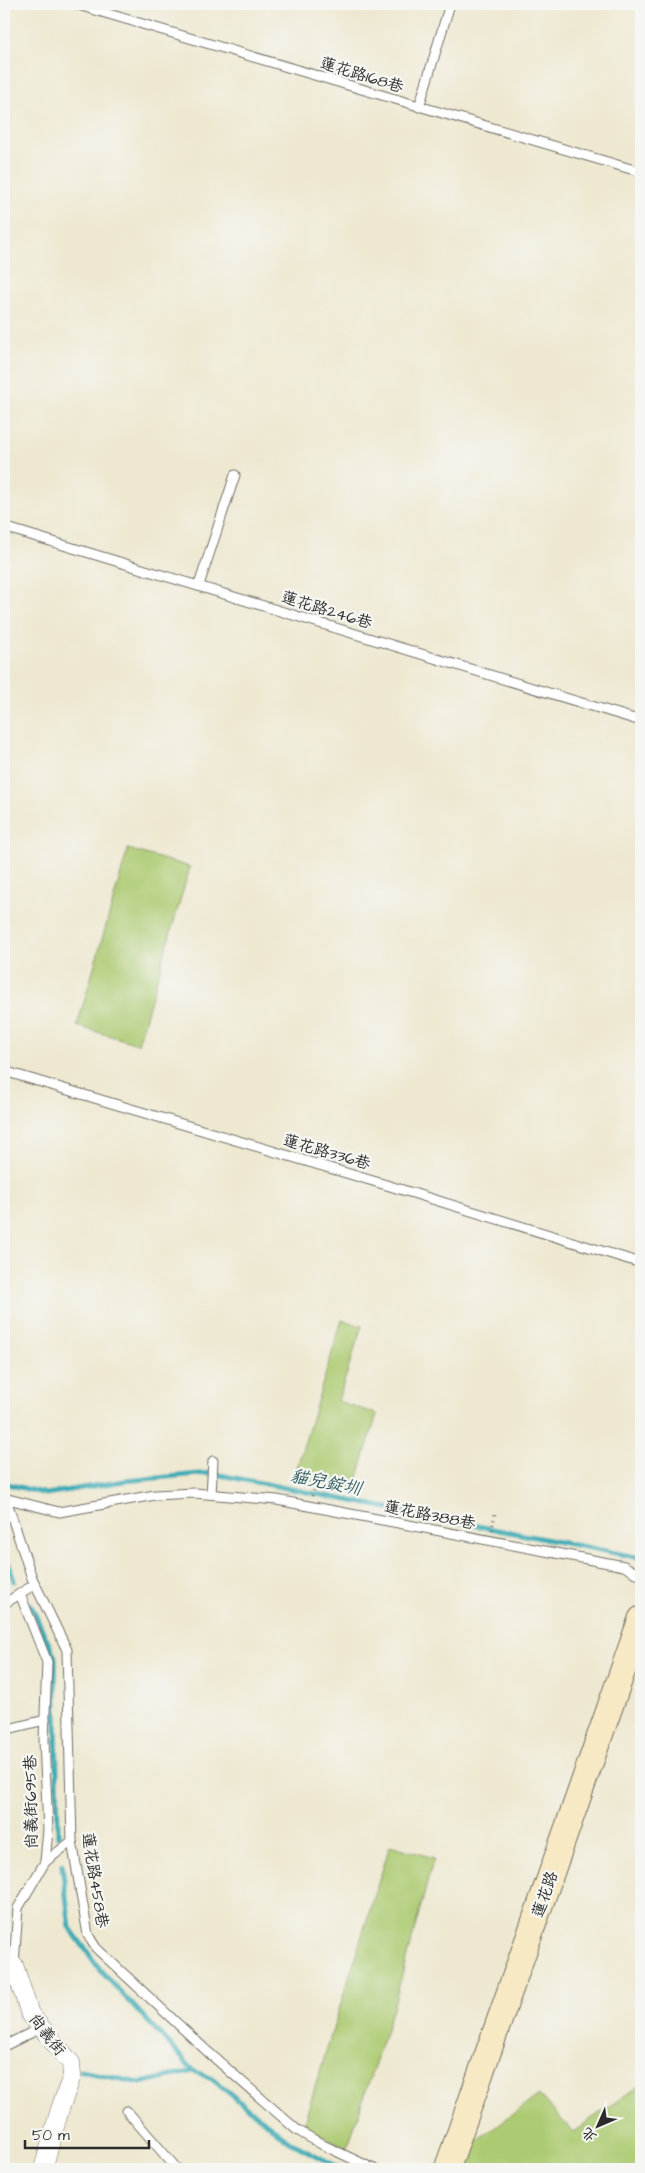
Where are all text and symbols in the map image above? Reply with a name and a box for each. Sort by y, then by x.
street label: 蓮花路168巷 [317,52,406,98]
street label: 蓮花路246巷 [279,586,375,634]
street label: 蓮花路336巷 [280,1129,373,1175]
water label: 貓兒錠圳 [288,1463,366,1502]
street label: 蓮花路388巷 [382,1495,478,1535]
street label: 尚義街695巷 [19,1755,43,1849]
street label: 蓮花路458巷 [77,1831,113,1930]
street label: 蓮花路 [527,1868,563,1921]
street label: 尚義街 [24,2009,71,2060]
north arrow [572,2100,622,2150]
scale bar [25,2118,149,2150]
text: 北 [577,2122,602,2147]
text: 50 m [32,2125,70,2146]

